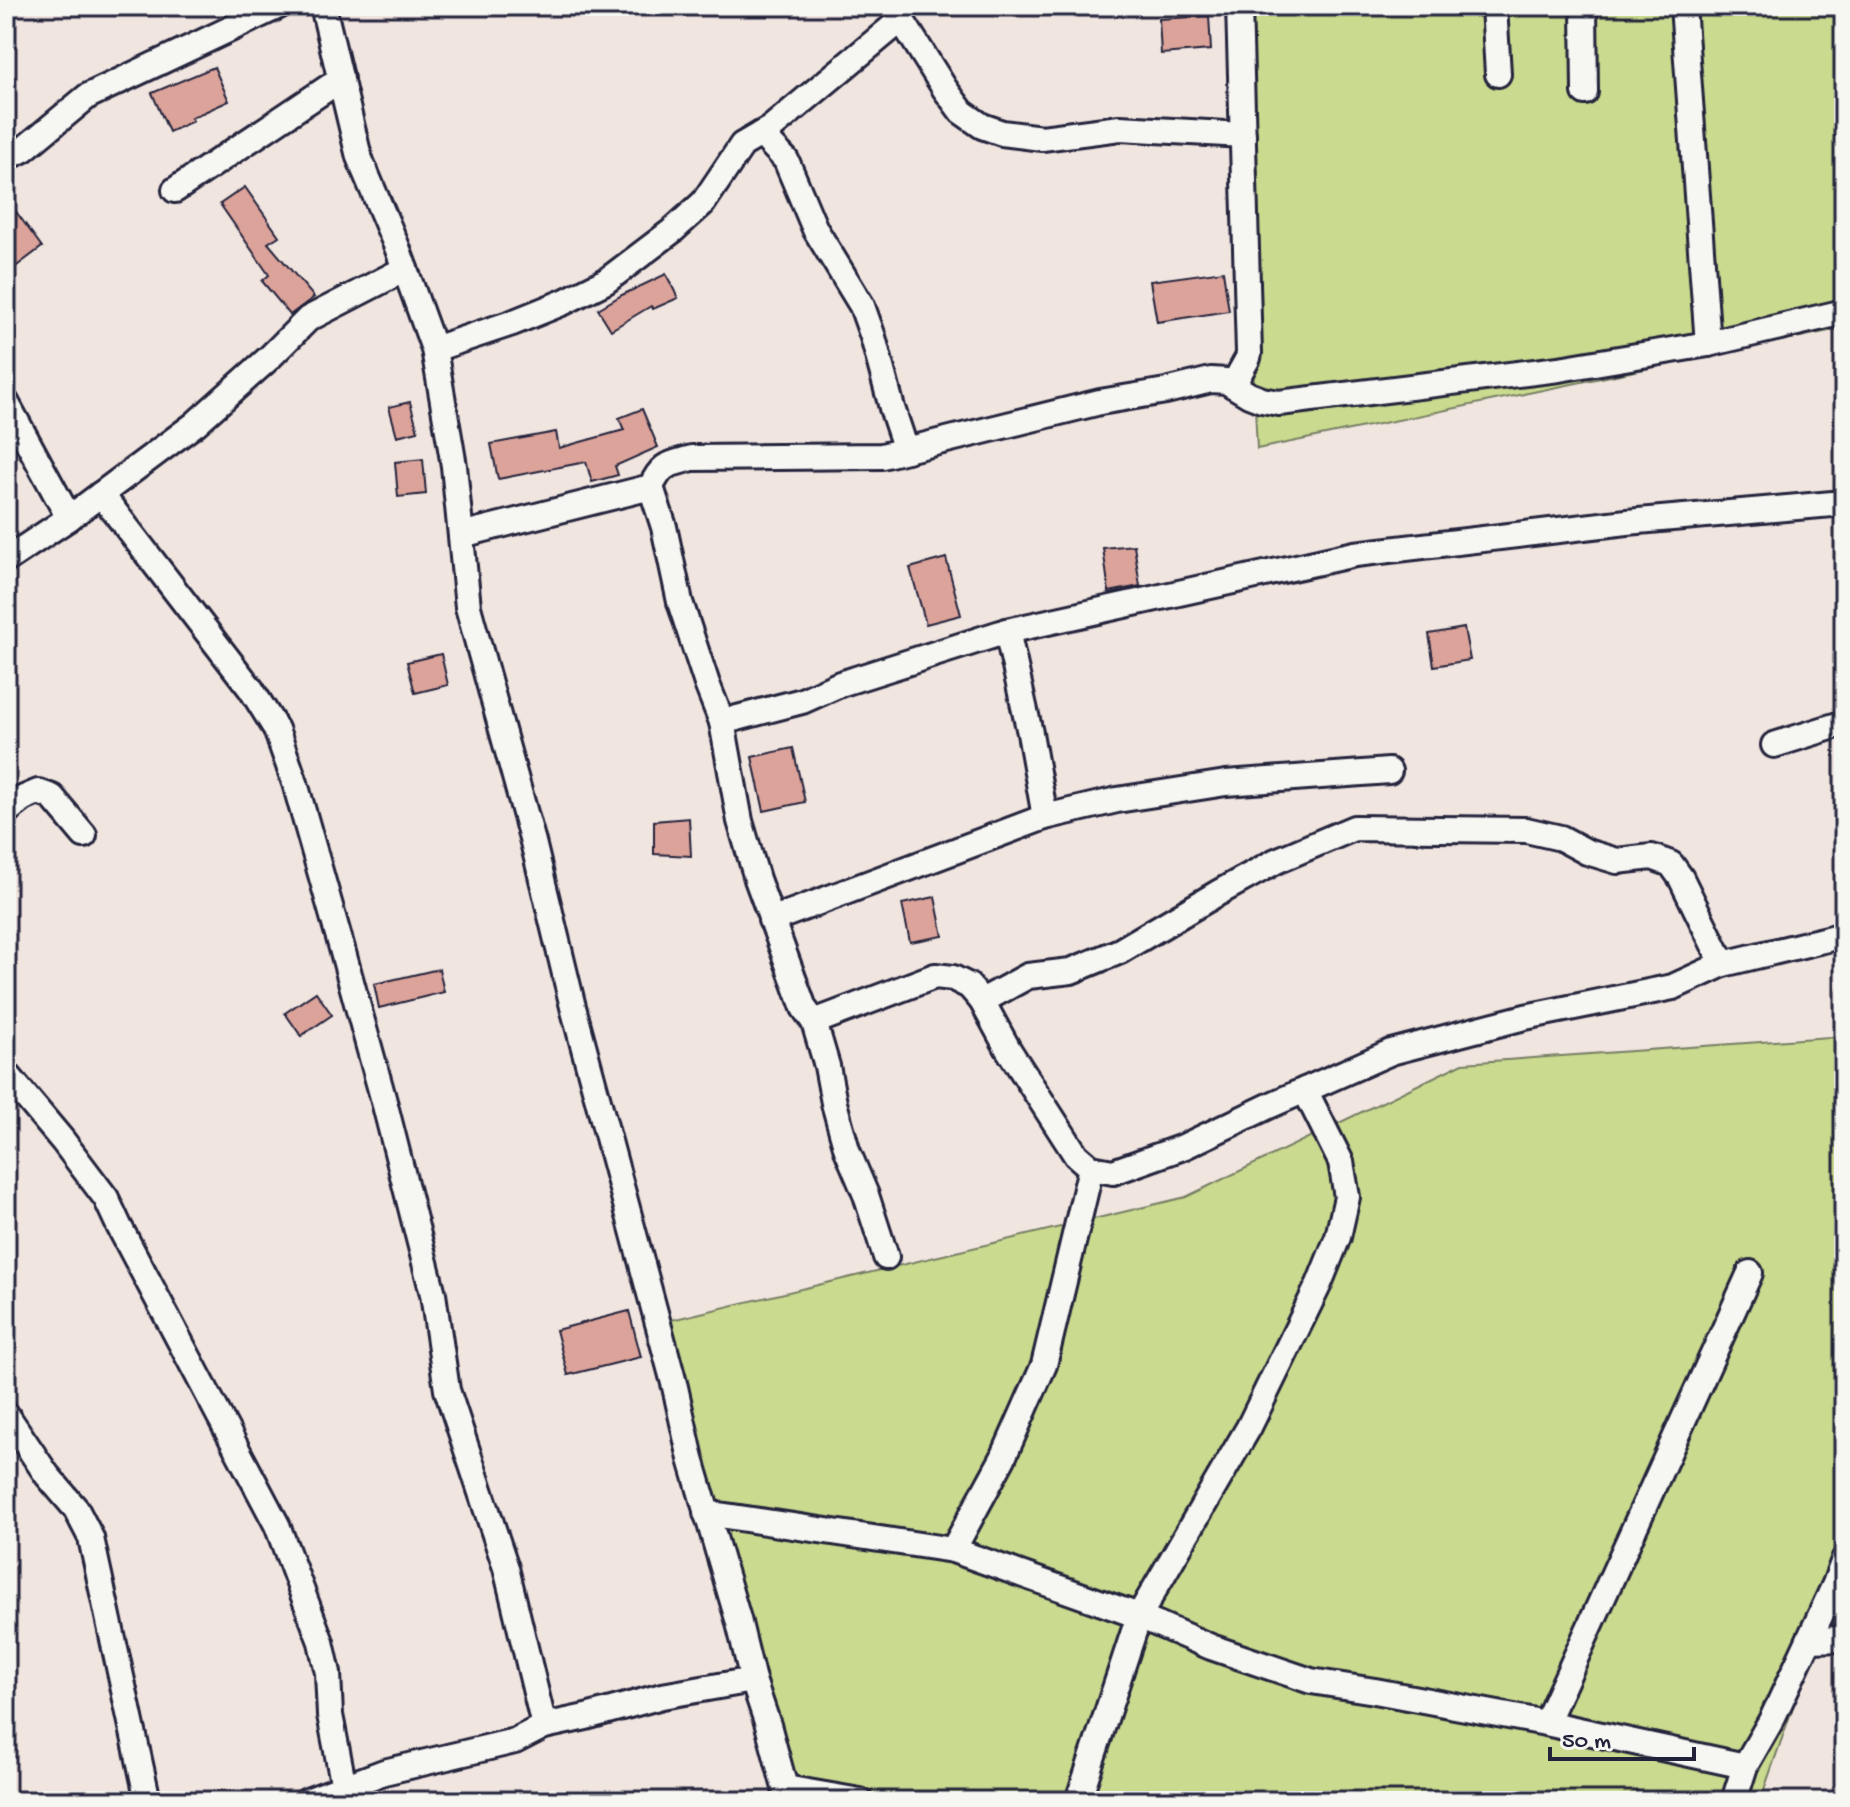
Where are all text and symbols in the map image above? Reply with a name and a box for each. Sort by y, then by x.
scale bar [1550,1711,1694,1761]
text: 50 m [1562,1728,1611,1757]

